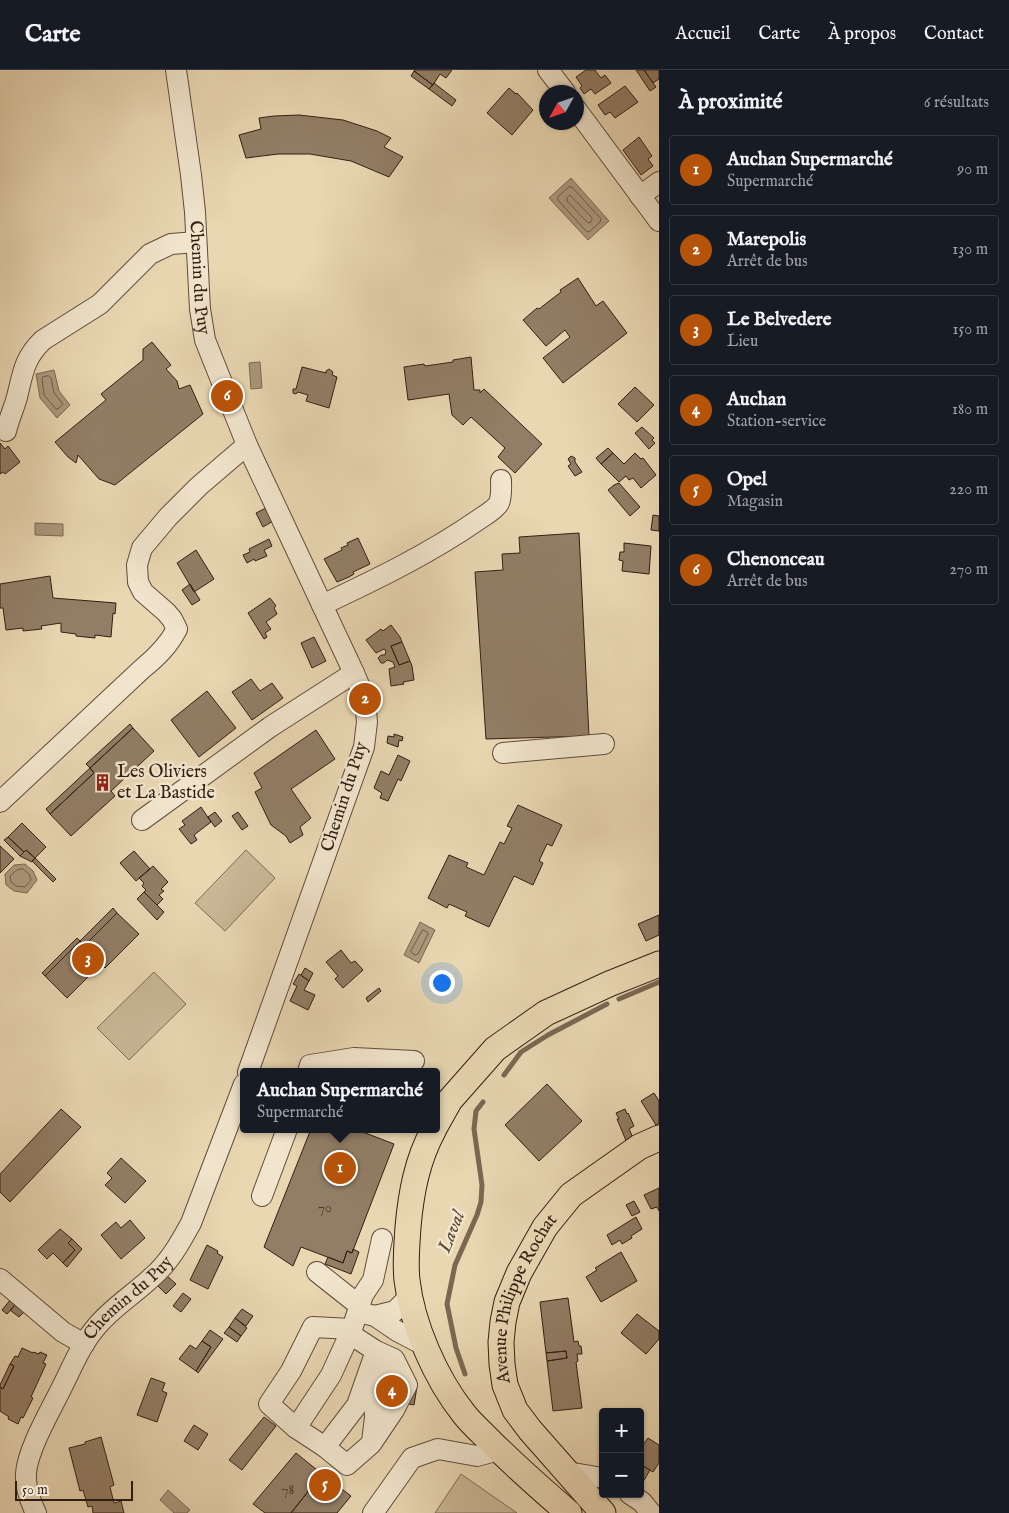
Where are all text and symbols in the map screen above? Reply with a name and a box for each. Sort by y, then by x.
text: Carte [25,19,81,50]
text: Accueil [676,23,731,46]
text: Carte [759,23,800,46]
text: À propos [828,23,896,46]
text: Contact [924,23,984,46]
north arrow [539,85,584,130]
text: À proximité [679,89,782,116]
text: 6 résultats [924,93,989,113]
text: Auchan Supermarché [727,148,893,172]
text: 1 [693,160,699,180]
text: 90 m [957,160,988,180]
text: Supermarché [727,172,813,192]
street label: Chemin du Puy [184,220,215,336]
text: Marepolis [727,228,806,252]
text: 2 [692,240,700,260]
text: 130 m [952,240,988,260]
text: Arrêt de bus [727,252,808,272]
text: Le Belvedere [727,308,831,332]
text: 3 [693,320,699,340]
text: 150 m [953,320,988,340]
text: Lieu [727,332,758,352]
pin: 6 [211,377,243,415]
text: Auchan [727,388,786,412]
text: 4 [692,400,700,420]
text: 180 m [952,400,988,420]
text: Station-service [727,412,826,432]
text: Opel [727,468,767,492]
text: 5 [693,480,699,500]
text: 220 m [949,480,988,500]
text: Magasin [727,492,783,512]
text: Chenonceau [727,548,825,572]
text: 6 [693,560,699,580]
text: 270 m [949,560,988,580]
text: Arrêt de bus [727,572,808,592]
pin: 2 [349,680,381,718]
street label: Chemin du Puy [316,739,374,855]
place label: Les Oliviers et La Bastide [117,761,215,805]
building icon: Les Oliviers et La Bastide [93,772,113,792]
pin: 3 [72,940,104,978]
your location [429,970,455,996]
popup [240,1068,440,1133]
text: Auchan Supermarché [257,1079,423,1103]
text: Supermarché [257,1103,343,1123]
pin: 1 [324,1149,356,1187]
house number: 70 [318,1198,332,1217]
water label: Laval [432,1206,472,1257]
street label: Avenue Philippe Rochat [489,1209,562,1386]
street label: Chemin du Puy [78,1251,179,1345]
pin: 4 [376,1372,408,1410]
map controls [599,1408,644,1498]
button: + [599,1408,644,1453]
button: − [599,1453,644,1498]
pin: 5 [309,1466,341,1504]
scale bar [15,1478,132,1501]
house number: 78 [282,1480,295,1499]
text: 50 m [22,1481,48,1499]

